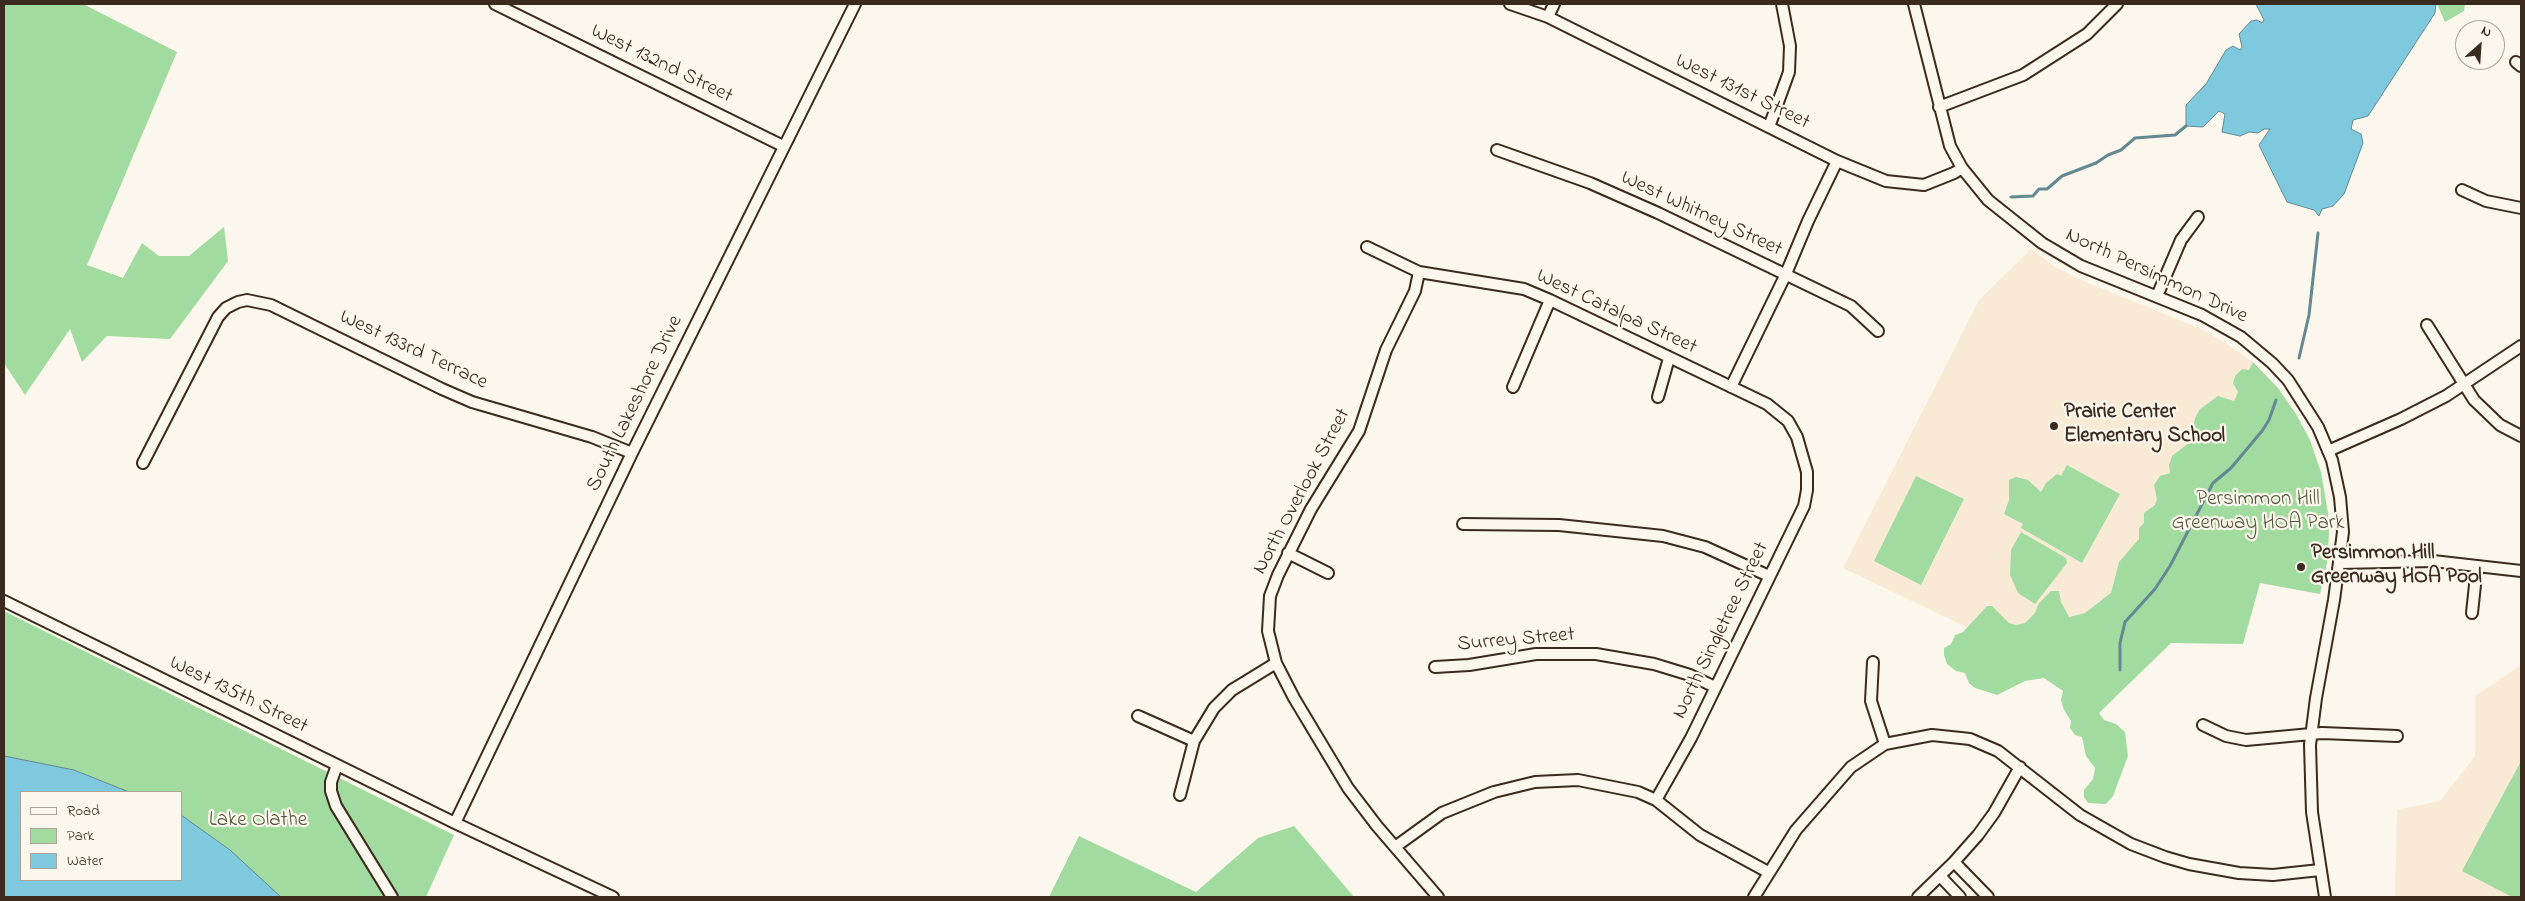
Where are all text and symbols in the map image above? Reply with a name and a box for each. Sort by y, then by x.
street label: West 132nd Street [586,20,736,110]
north arrow [2455,20,2505,70]
text: N [2477,20,2495,43]
street label: West 131st Street [1671,50,1813,136]
street label: West Whitney Street [1616,167,1786,263]
street label: North Persimmon Drive [2061,224,2251,330]
street label: West Catalpa Street [1532,265,1700,361]
street label: West 133rd Terrace [335,306,491,396]
street label: South Lakeshore Drive [582,312,690,496]
place label: Prairie Center Elementary School [2064,401,2225,451]
street label: North Overlook Street [1249,405,1357,579]
marker: Prairie Center Elementary School [2048,420,2060,432]
park label: Persimmon Hill Greenway HOA Park [2171,488,2345,538]
street label: North Singletree Street [1668,538,1776,724]
place label: Persimmon Hill Greenway HOA Pool [2311,542,2482,592]
marker: Persimmon Hill Greenway HOA Pool [2295,561,2307,573]
street label: Surrey Street [1456,623,1576,659]
street label: West 135th Street [165,652,311,740]
legend [20,791,182,881]
text: Road [67,800,100,822]
park label: Lake Olathe [209,809,307,835]
text: Park [67,825,94,847]
text: Water [67,850,103,872]

